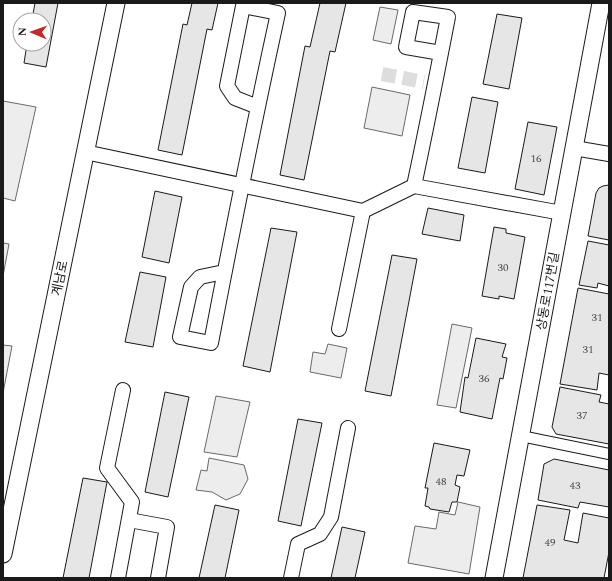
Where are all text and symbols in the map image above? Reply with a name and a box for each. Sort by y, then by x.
north arrow [12,12,52,52]
text: N [14,27,31,36]
house number: 16 [531,150,542,167]
street label: 상동로117번길 [531,250,565,332]
street label: 계남로 [46,259,73,298]
house number: 30 [498,259,509,276]
house number: 31 [592,309,603,326]
house number: 31 [583,341,594,358]
house number: 36 [479,370,490,387]
house number: 37 [577,407,588,424]
house number: 48 [436,473,447,490]
house number: 43 [570,477,581,494]
house number: 49 [545,534,556,551]

